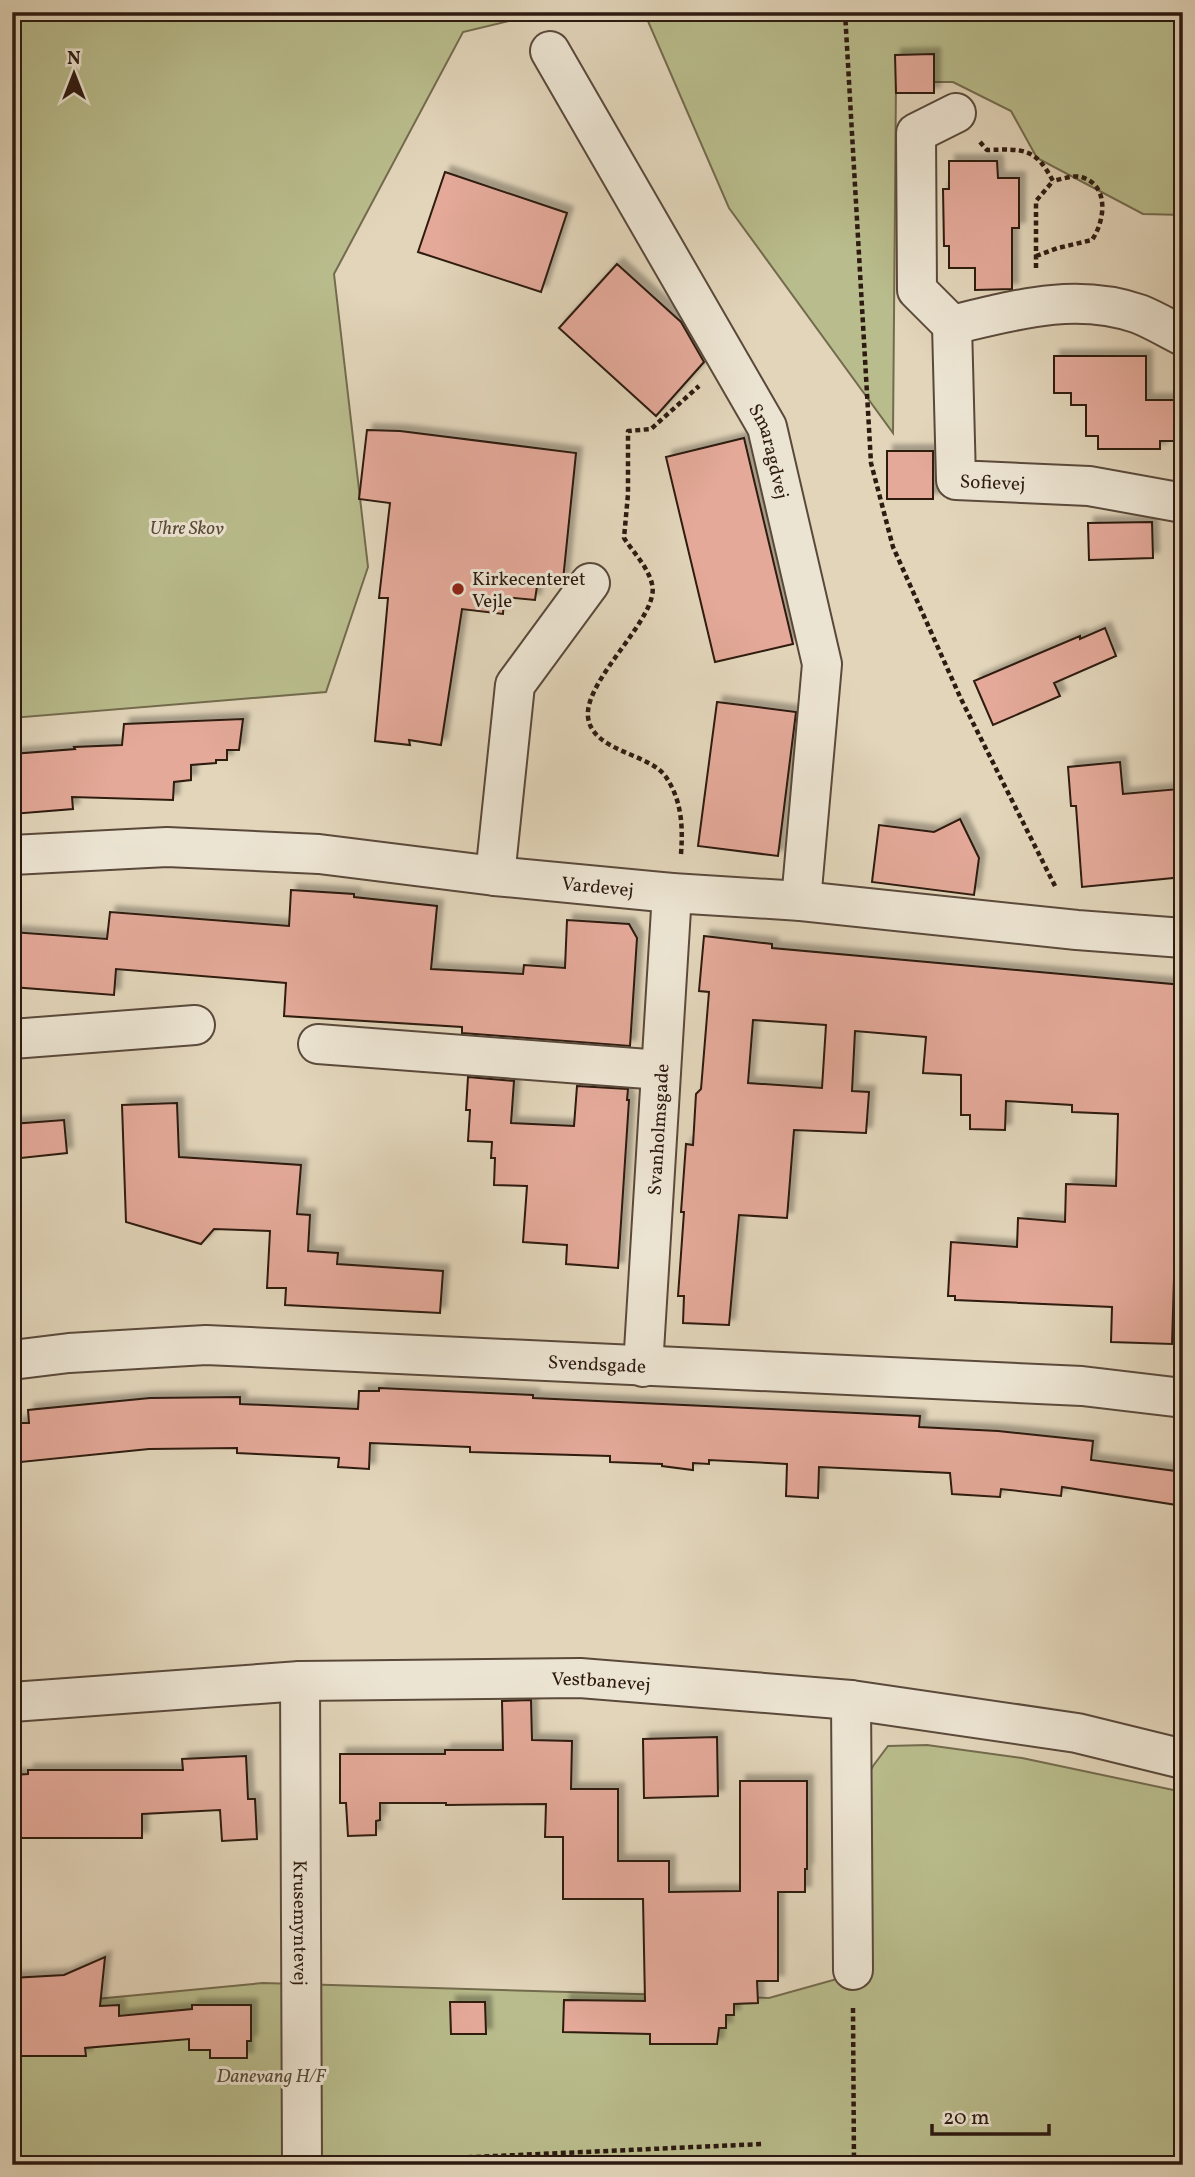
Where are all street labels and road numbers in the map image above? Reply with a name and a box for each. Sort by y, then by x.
street label: Smaragdvej [741,399,794,502]
street label: Sofievej [959,469,1026,498]
street label: Vardevej [560,871,635,904]
street label: Svanholmsgade [643,1063,677,1196]
street label: Svendsgade [547,1350,647,1381]
street label: Vestbanevej [551,1667,652,1699]
street label: Krusemyntevej [286,1860,312,1986]

